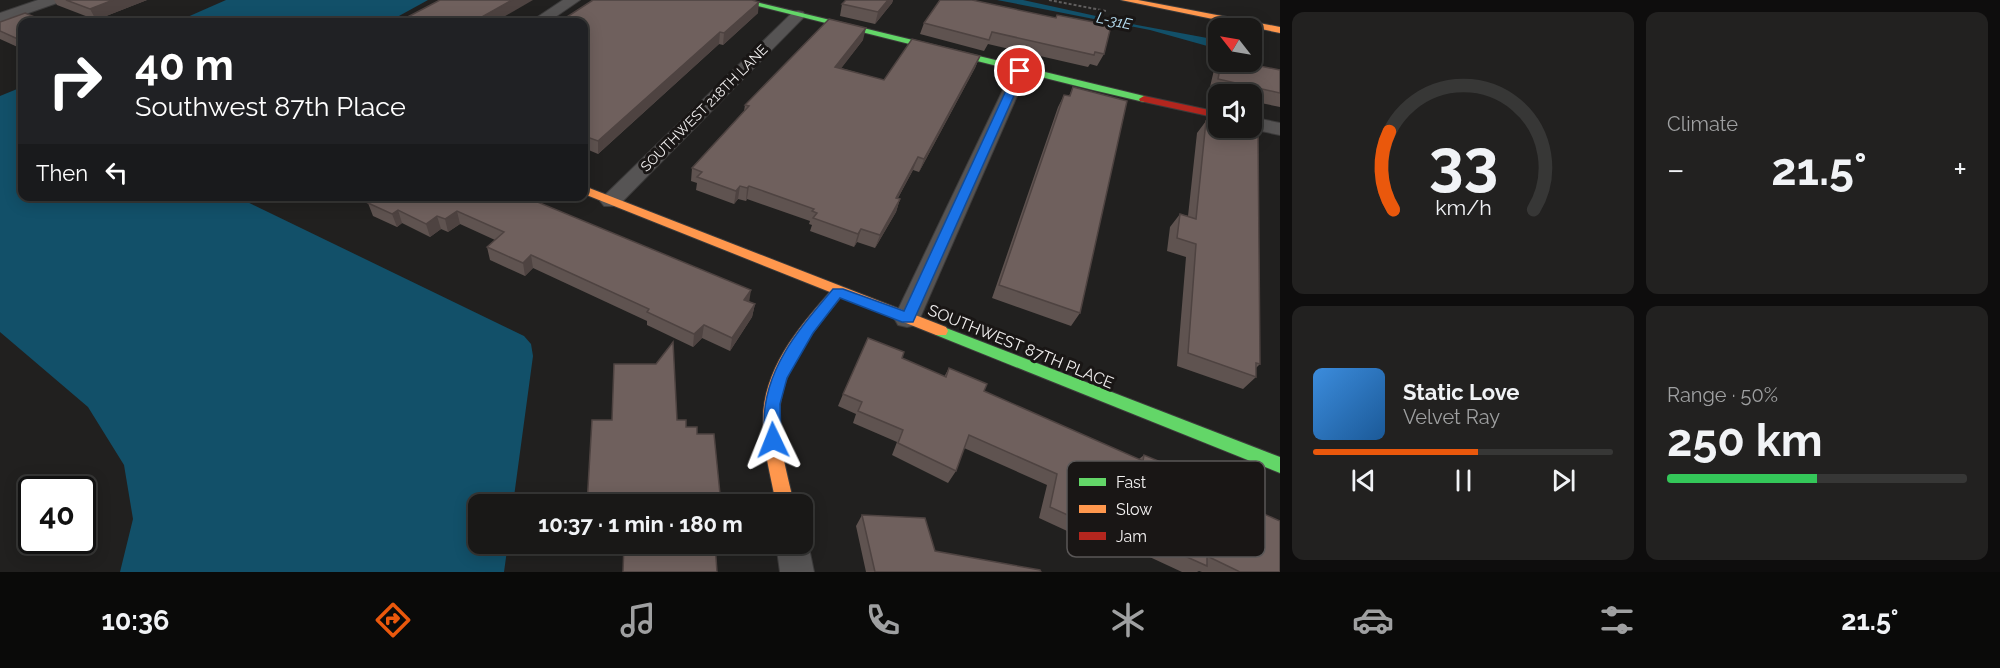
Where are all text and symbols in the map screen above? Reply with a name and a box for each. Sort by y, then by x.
water label: L-31E [1095,9,1134,34]
north arrow [1208,18,1262,72]
map controls [1208,18,1262,138]
text: 40 m [135,41,234,90]
street label: SOUTHWEST 218TH LANE [637,41,771,175]
icon: right [36,42,114,120]
pin [994,45,1045,96]
icon: arrive [1003,54,1036,87]
button: sound [1208,84,1262,138]
text: Southwest 87th Place [135,91,406,122]
text: Climate [1667,112,1738,136]
text: 33 [1428,125,1498,199]
text: 21.5° [1771,143,1867,196]
text: − [1667,150,1685,189]
text: + [1953,150,1967,189]
icon: left [100,156,133,189]
text: Then [36,160,88,186]
text: km/h [1435,195,1491,220]
street label: SOUTHWEST 87TH PLACE [925,300,1117,393]
text: Static Love [1403,379,1520,405]
text: Range · 50% [1667,383,1778,407]
text: Velvet Ray [1403,405,1500,429]
position arrow [741,408,805,472]
text: 250 km [1667,414,1823,467]
legend [1067,461,1265,557]
icon: previous [1347,464,1380,497]
icon: pause [1447,464,1480,497]
icon: next [1547,464,1580,497]
text: Fast [1116,473,1147,492]
speed limit sign: 40 [18,476,96,554]
text: Slow [1116,500,1152,519]
text: 10:37 · 1 min · 180 m [538,511,743,537]
text: Jam [1116,527,1147,546]
icon: directions [372,599,414,641]
icon: music [617,599,659,641]
icon: phone [862,599,904,641]
icon: climate [1107,599,1149,641]
icon: car [1352,599,1394,641]
icon: filters [1596,599,1638,641]
text: 10:36 [101,605,169,636]
text: 21.5° [1841,605,1899,636]

